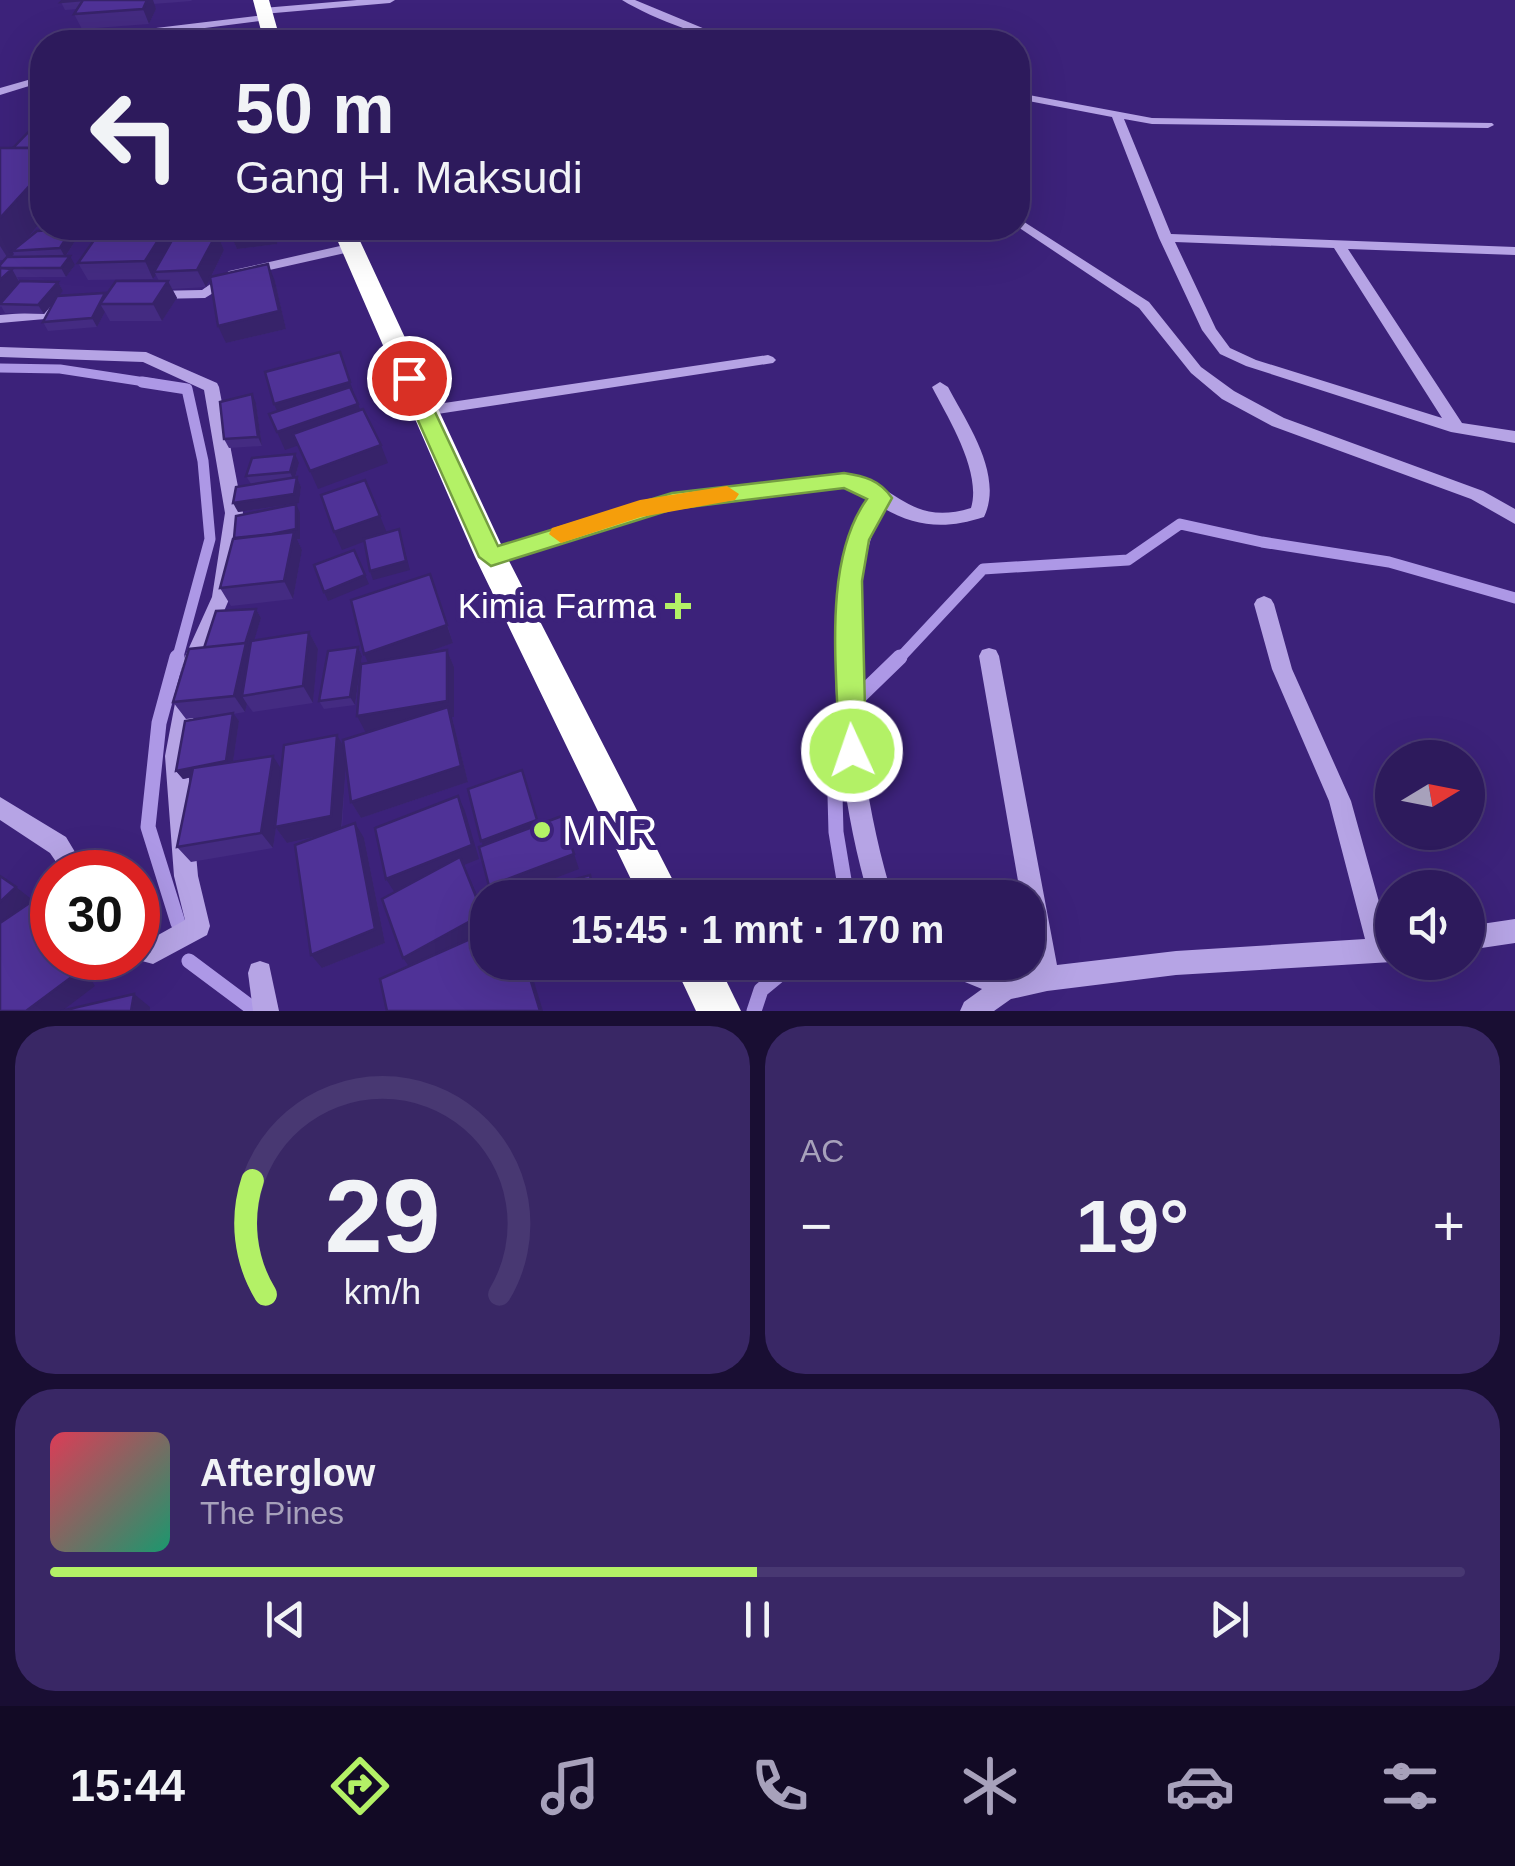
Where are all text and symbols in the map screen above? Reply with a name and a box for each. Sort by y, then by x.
icon: left [70,70,200,200]
text: 50 m [235,70,395,148]
text: Gang H. Maksudi [235,152,583,203]
pin [367,336,452,421]
icon: arrive [382,351,437,406]
place label: Kimia Farma [458,586,657,625]
marker: Kimia Farma [665,593,691,619]
position arrow [800,699,904,803]
north arrow [1375,740,1485,850]
map controls [1375,740,1485,980]
place label: MNR [562,807,658,854]
marker: MNR [531,819,553,841]
speed limit sign: 30 [30,850,160,980]
button: sound [1375,870,1485,980]
text: 15:45 · 1 mnt · 170 m [571,909,944,951]
text: AC [800,1133,844,1169]
text: 29 [325,1158,440,1274]
text: 19° [1076,1184,1189,1268]
text: − [800,1195,832,1257]
text: + [1433,1195,1465,1257]
text: km/h [344,1272,421,1312]
text: Afterglow [200,1452,375,1494]
text: The Pines [200,1495,344,1531]
icon: previous [258,1592,313,1647]
icon: pause [730,1592,785,1647]
icon: next [1202,1592,1257,1647]
icon: directions [325,1751,395,1821]
icon: music [535,1751,605,1821]
icon: phone [745,1751,815,1821]
icon: climate [955,1751,1025,1821]
icon: car [1165,1751,1235,1821]
icon: filters [1375,1751,1445,1821]
text: 15:44 [70,1760,185,1811]

